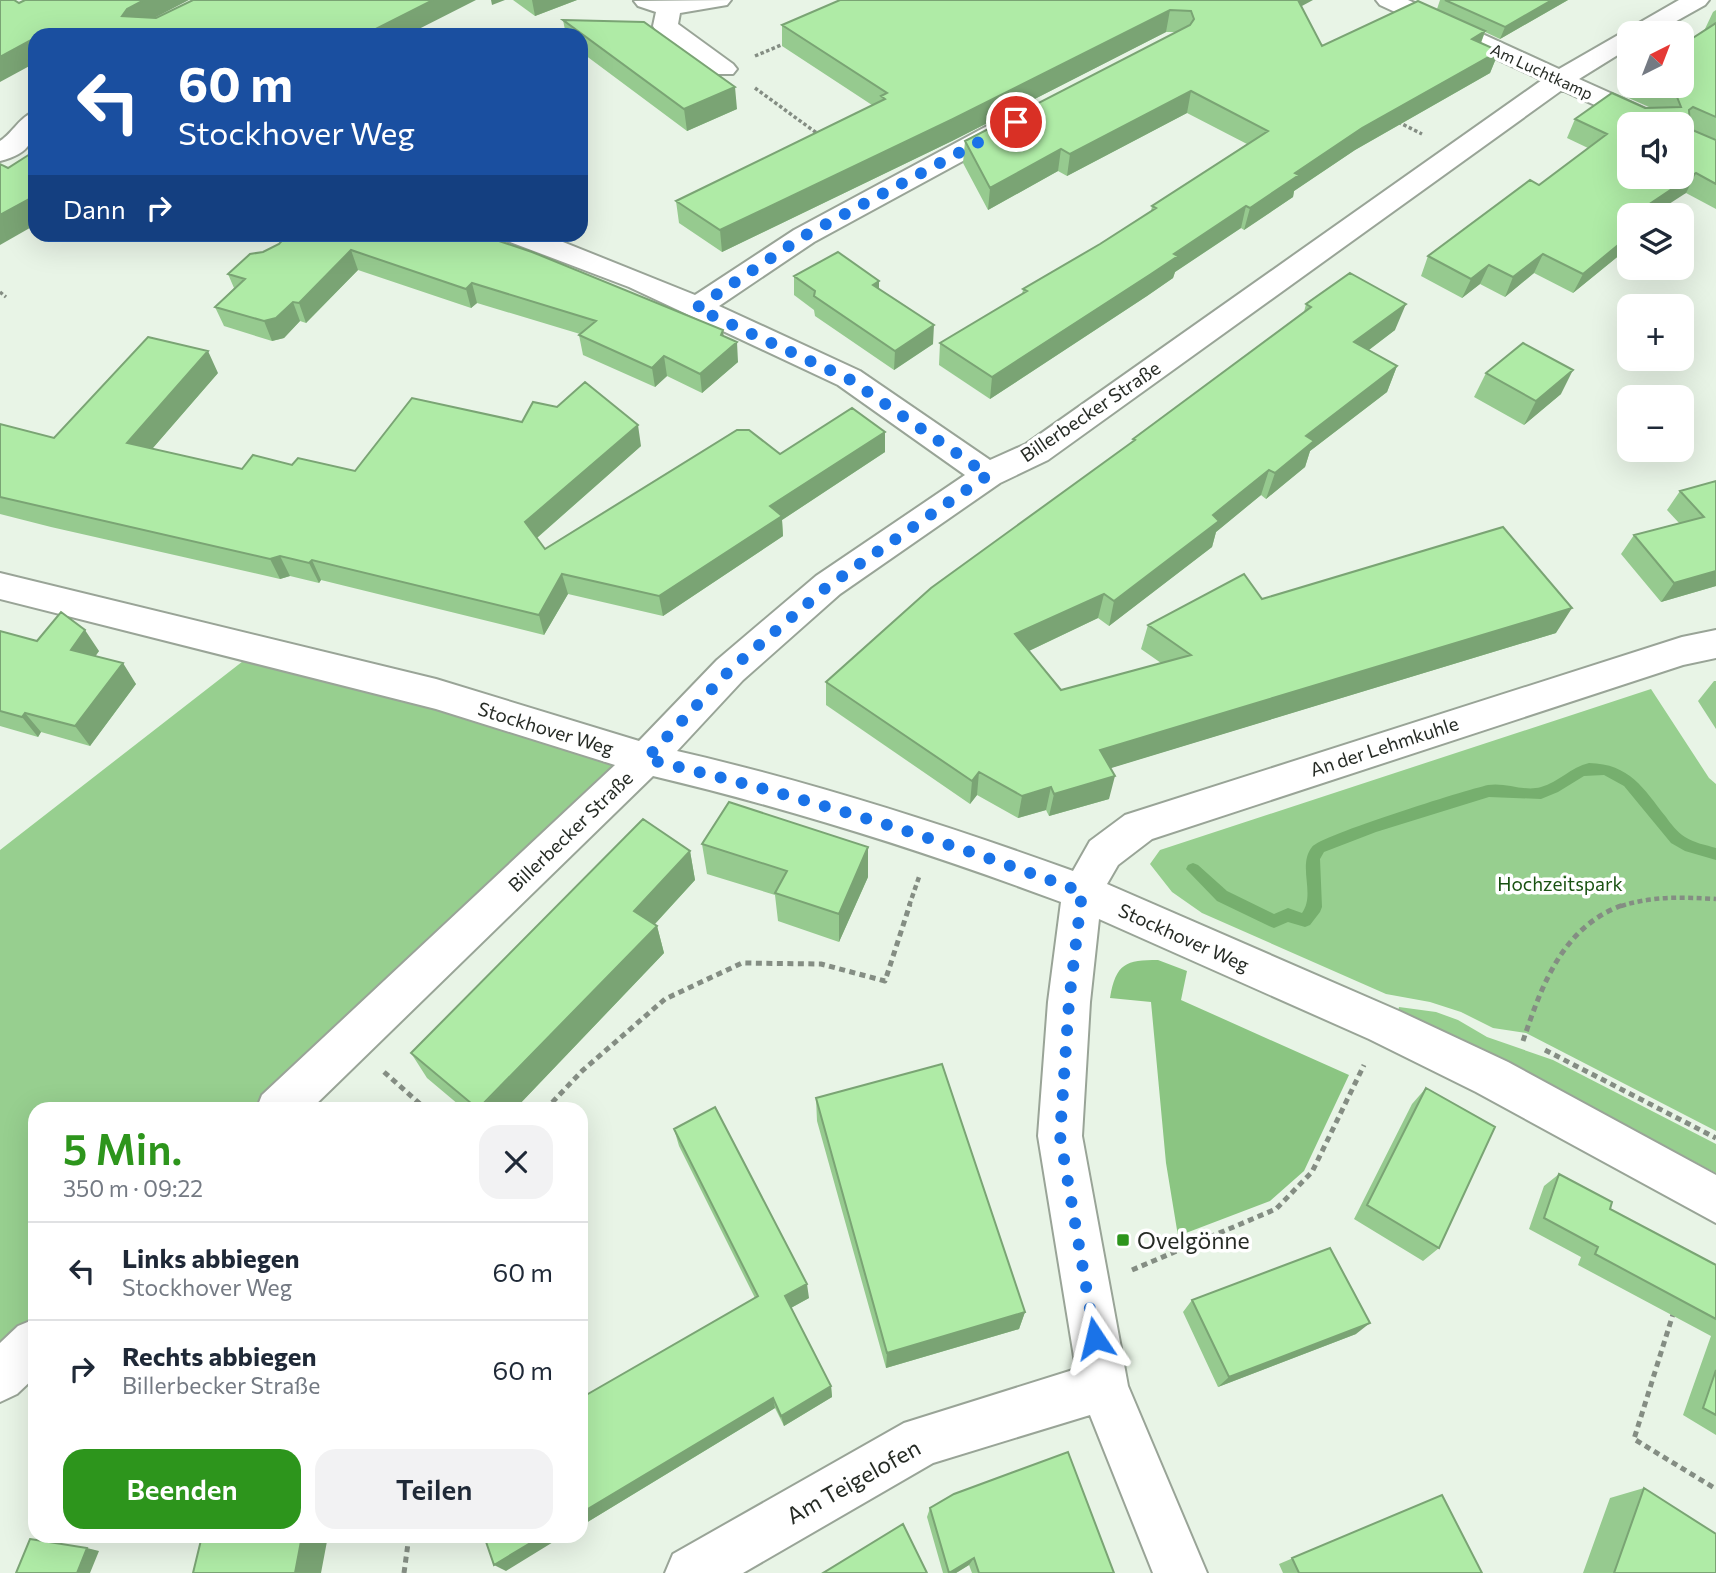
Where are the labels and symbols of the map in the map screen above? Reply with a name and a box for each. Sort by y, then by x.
north arrow [1617,21,1694,98]
street label: Am Luchtkamp [1488,39,1596,103]
pin [986,92,1046,152]
street label: Billerbecker Straße [1016,356,1164,466]
street label: Stockhover Weg [475,696,617,760]
street label: An der Lehmkuhle [1307,711,1461,781]
street label: Billerbecker Straße [503,766,637,896]
park label: Hochzeitspark [1497,872,1623,895]
street label: Stockhover Weg [1115,898,1253,976]
place label: Ovelgönne [1137,1226,1250,1254]
marker: Ovelgönne [1115,1232,1131,1248]
position arrow [1058,1301,1132,1375]
street label: Am Teigelofen [781,1433,925,1529]

